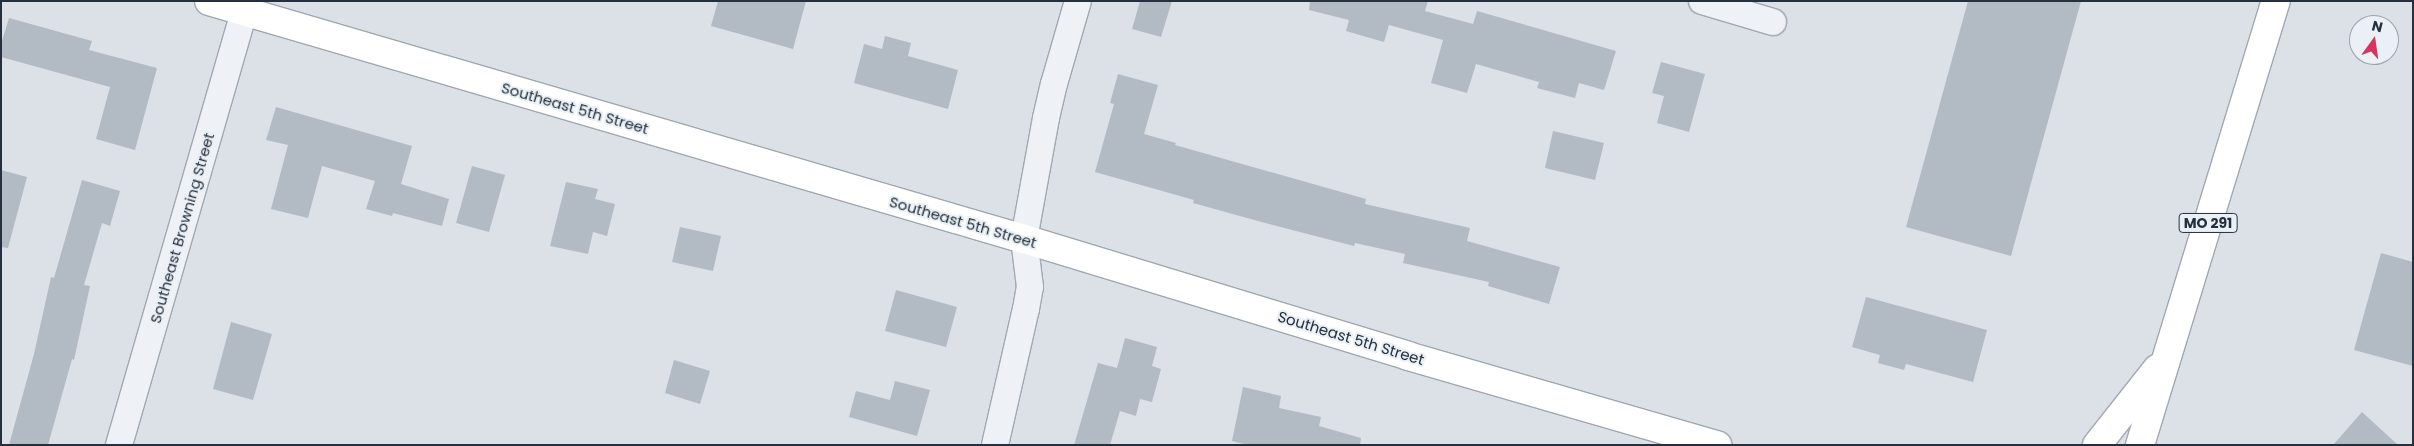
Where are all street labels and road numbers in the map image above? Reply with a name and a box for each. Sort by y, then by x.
street label: Southeast 5th Street [499,78,651,138]
street label: Southeast Browning Street [146,131,218,325]
street label: Southeast 5th Street [887,192,1039,252]
road number: MO 291 [2178,212,2238,234]
street label: Southeast 5th Street [1276,307,1426,369]

